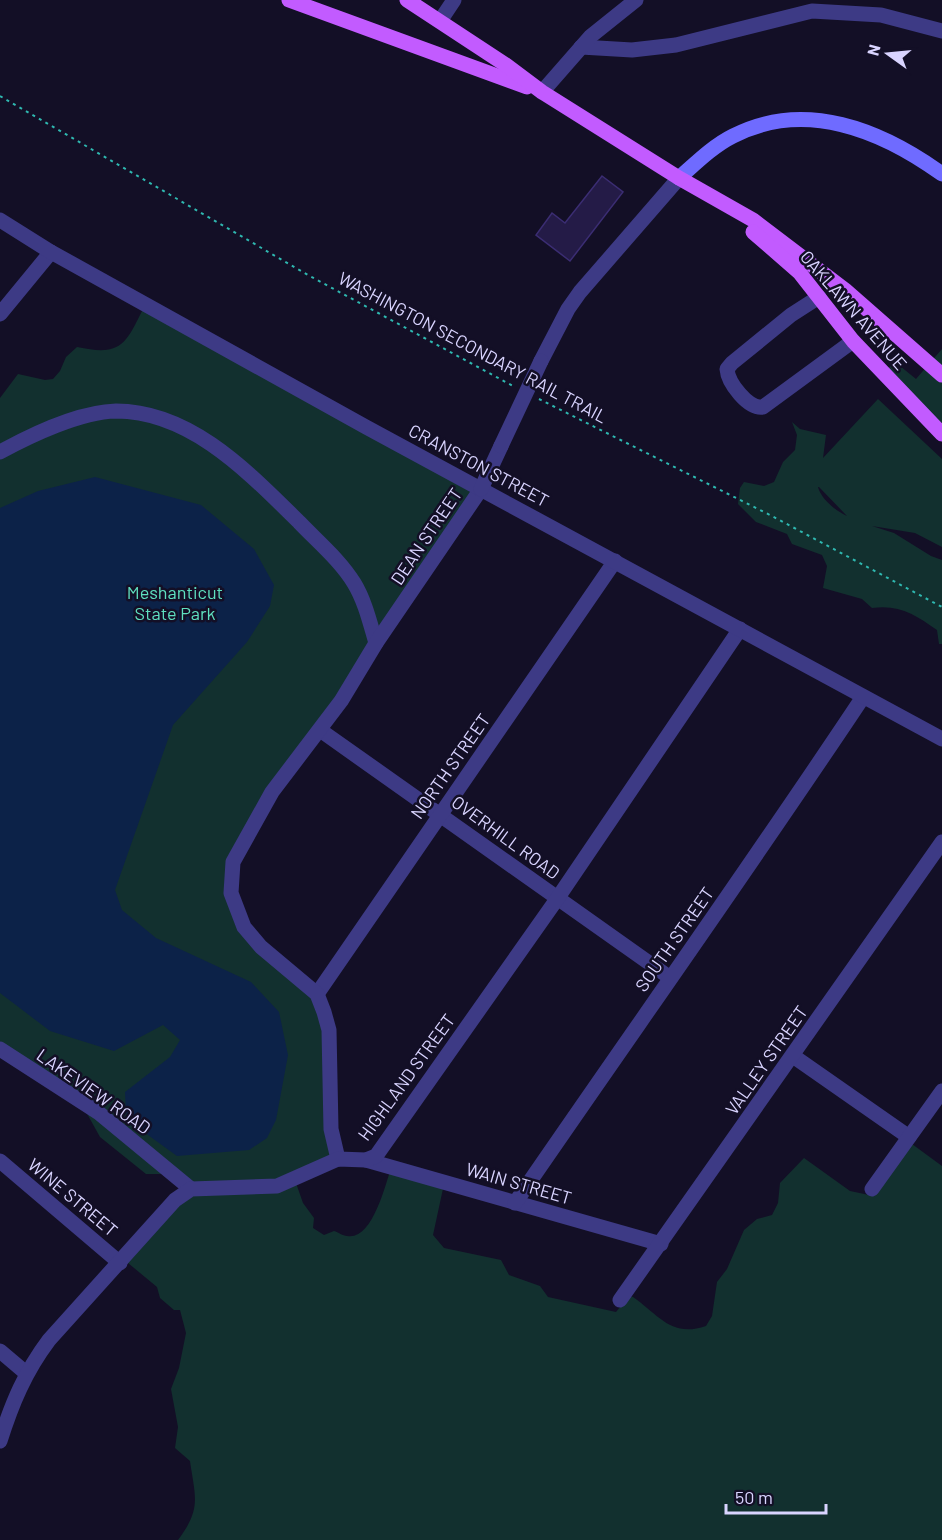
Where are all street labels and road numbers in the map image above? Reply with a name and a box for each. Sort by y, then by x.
street label: OAKLAWN AVENUE [796,246,912,374]
street label: WASHINGTON SECONDARY RAIL TRAIL [335,267,611,427]
street label: CRANSTON STREET [405,419,553,511]
street label: DEAN STREET [386,483,466,589]
street label: NORTH STREET [406,709,494,823]
street label: OVERHILL ROAD [448,790,564,884]
street label: SOUTH STREET [630,883,718,995]
street label: VALLEY STREET [720,1001,812,1119]
street label: HIGHLAND STREET [353,1009,459,1145]
street label: LAKEVIEW ROAD [33,1044,155,1138]
street label: WINE STREET [24,1153,122,1241]
street label: WAIN STREET [464,1157,574,1209]

